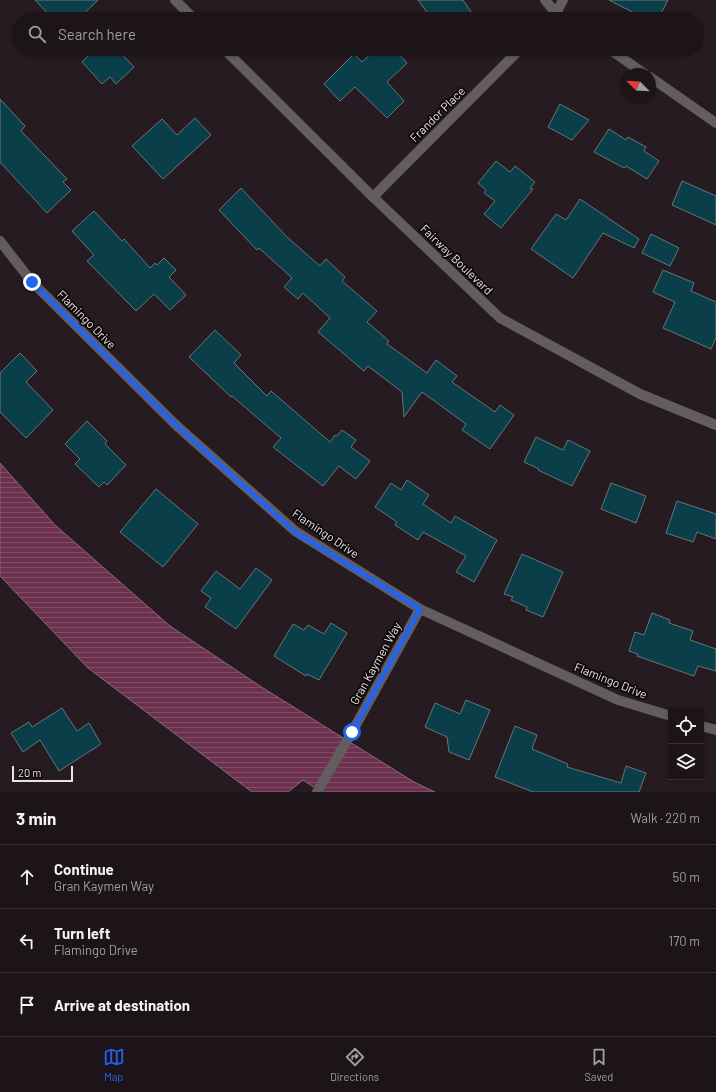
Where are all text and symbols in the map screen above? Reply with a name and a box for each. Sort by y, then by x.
search box [12,12,704,56]
icon: search [26,23,48,45]
text: Search here [58,25,136,43]
north arrow [620,68,656,104]
street label: Frandor Place [407,84,467,144]
street label: Fairway Boulevard [418,221,496,297]
route end [23,273,41,291]
street label: Flamingo Drive [55,287,119,351]
street label: Flamingo Drive [290,506,362,560]
street label: Gran Kaymen Way [347,619,404,707]
street label: Flamingo Drive [573,659,649,701]
map controls [668,708,704,780]
button: locate [668,708,704,744]
route start [343,723,361,741]
button: layers [668,744,704,780]
scale bar [12,764,73,783]
text: 20 m [18,766,41,779]
text: 3 min [16,808,56,828]
text: Walk · 220 m [630,810,700,826]
text: Continue [54,860,114,878]
icon: ahead [16,866,38,888]
text: 50 m [673,869,700,885]
text: Gran Kaymen Way [54,878,154,894]
text: Turn left [54,924,110,942]
icon: left [16,930,38,952]
text: 170 m [669,933,700,949]
text: Flamingo Drive [54,942,138,958]
icon: arrive [16,994,38,1016]
text: Arrive at destination [54,996,190,1014]
tab: Map [103,1046,125,1083]
tab: Directions [330,1046,379,1083]
tab: Saved [584,1046,613,1083]

